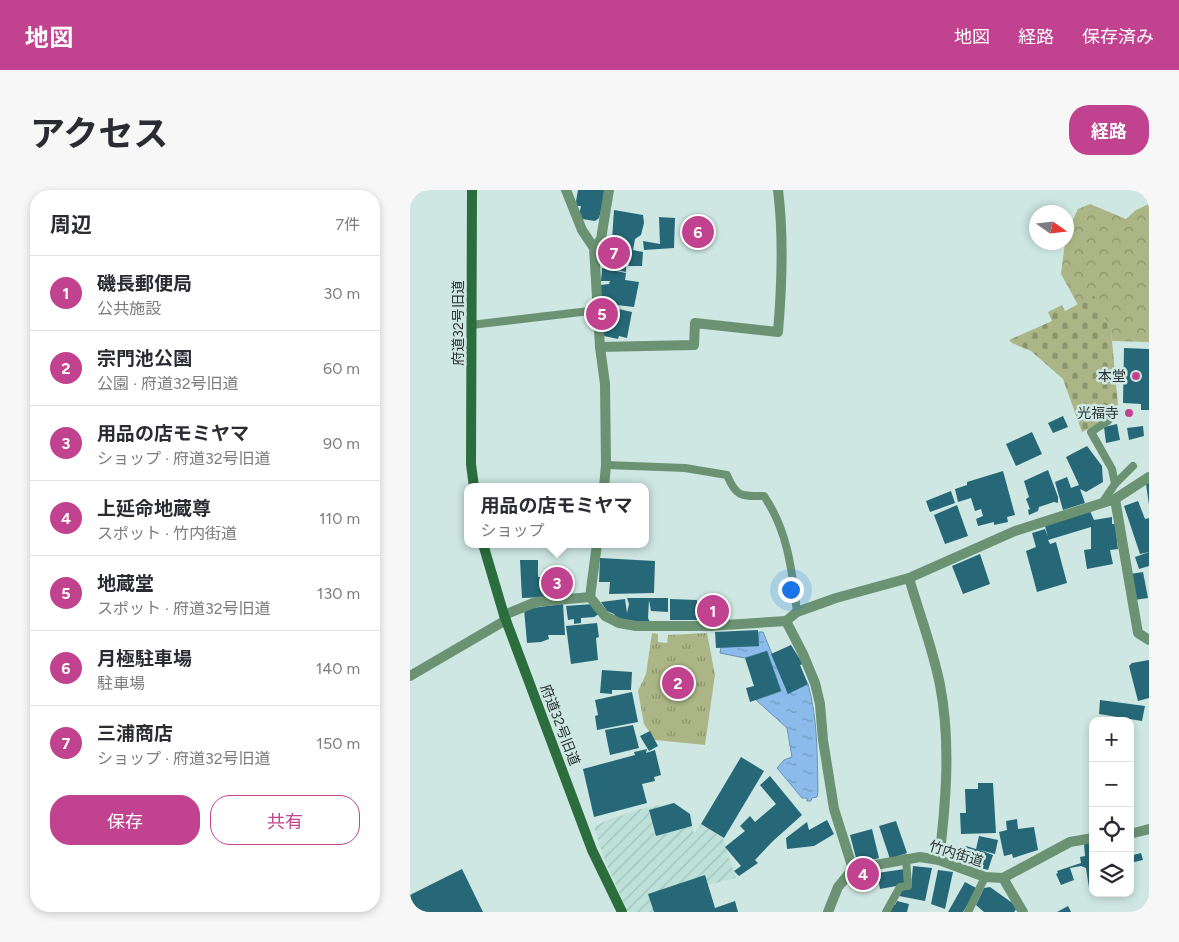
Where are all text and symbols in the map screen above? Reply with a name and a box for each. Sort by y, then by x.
text: 地図 [25,23,73,52]
text: 地図 [954,26,990,48]
text: 経路 [1018,26,1054,48]
text: 保存済み [1082,26,1154,48]
button: 経路 [1069,105,1149,155]
text: アクセス [30,113,168,155]
north arrow [1029,205,1074,250]
text: 周辺 [50,212,92,237]
pin: 6 [682,213,714,251]
text: 7件 [335,215,360,234]
pin: 7 [598,234,630,272]
text: 磯長郵便局 [97,272,192,295]
street label: 府道32号旧道 [450,280,467,366]
text: 1 [63,284,69,303]
text: 30 m [323,284,360,303]
pin: 5 [586,295,618,333]
text: 公共施設 [97,299,161,318]
text: 宗門池公園 [97,347,192,370]
text: 2 [61,359,71,378]
text: 60 m [323,359,360,378]
place label: 本堂 [1098,368,1126,385]
marker: 本堂 [1130,370,1142,382]
text: 公園 · 府道32号旧道 [97,374,239,393]
place label: 光福寺 [1077,405,1119,422]
marker: 光福寺 [1123,407,1135,419]
text: 用品の店モミヤマ [97,422,249,445]
text: 3 [62,434,70,453]
text: 90 m [323,434,360,453]
text: ショップ · 府道32号旧道 [97,449,271,468]
popup [464,483,649,548]
text: 用品の店モミヤマ [480,494,633,517]
text: 上延命地蔵尊 [97,497,211,520]
text: 4 [61,509,71,528]
text: 110 m [319,509,360,528]
text: ショップ [480,521,545,540]
text: スポット · 竹内街道 [97,524,237,543]
pin: 3 [541,564,573,602]
text: 地蔵堂 [97,572,154,595]
your location [778,577,804,603]
text: 5 [61,584,71,603]
text: 130 m [317,584,360,603]
pin: 1 [697,592,729,630]
text: スポット · 府道32号旧道 [97,599,271,618]
text: 月極駐車場 [97,647,192,670]
text: 6 [61,659,71,678]
text: 140 m [316,659,360,678]
pin: 2 [662,664,694,702]
text: 駐車場 [97,674,145,693]
street label: 府道32号旧道 [537,682,583,768]
map controls [1089,717,1134,897]
button: + [1089,717,1134,762]
text: 三浦商店 [97,722,173,745]
text: 7 [62,734,70,753]
text: 150 m [316,734,360,753]
text: ショップ · 府道32号旧道 [97,749,271,768]
button: − [1089,762,1134,807]
button: 保存 [50,795,200,845]
button: 共有 [210,795,360,845]
button: locate [1089,807,1134,852]
street label: 竹内街道 [927,838,985,870]
button: layers [1089,852,1134,897]
pin: 4 [847,855,879,893]

